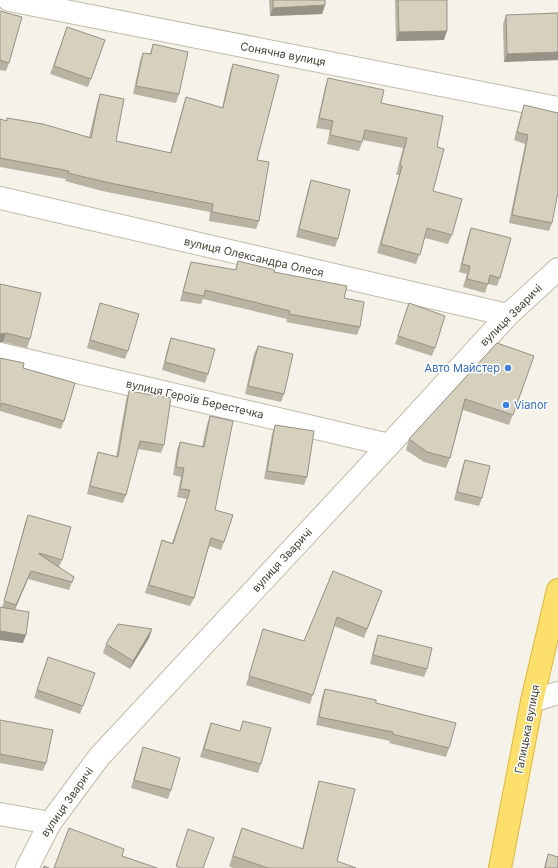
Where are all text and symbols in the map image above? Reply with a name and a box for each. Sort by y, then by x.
street label: Сонячна вулиця [239,39,327,69]
street label: вулиця Олександра Олеся [183,234,325,280]
street label: вулиця Зваричі [477,281,545,349]
place label: Авто Майстер [425,361,500,375]
marker: Авто Майстер [503,363,513,373]
street label: вулиця Героїв Берестечка [125,376,265,422]
place label: Vianor [514,398,548,412]
marker: Vianor [501,400,511,410]
street label: вулиця Зваричі [249,525,315,595]
street label: Галицька вулиця [512,684,542,774]
street label: вулиця Зваричі [38,764,96,840]

